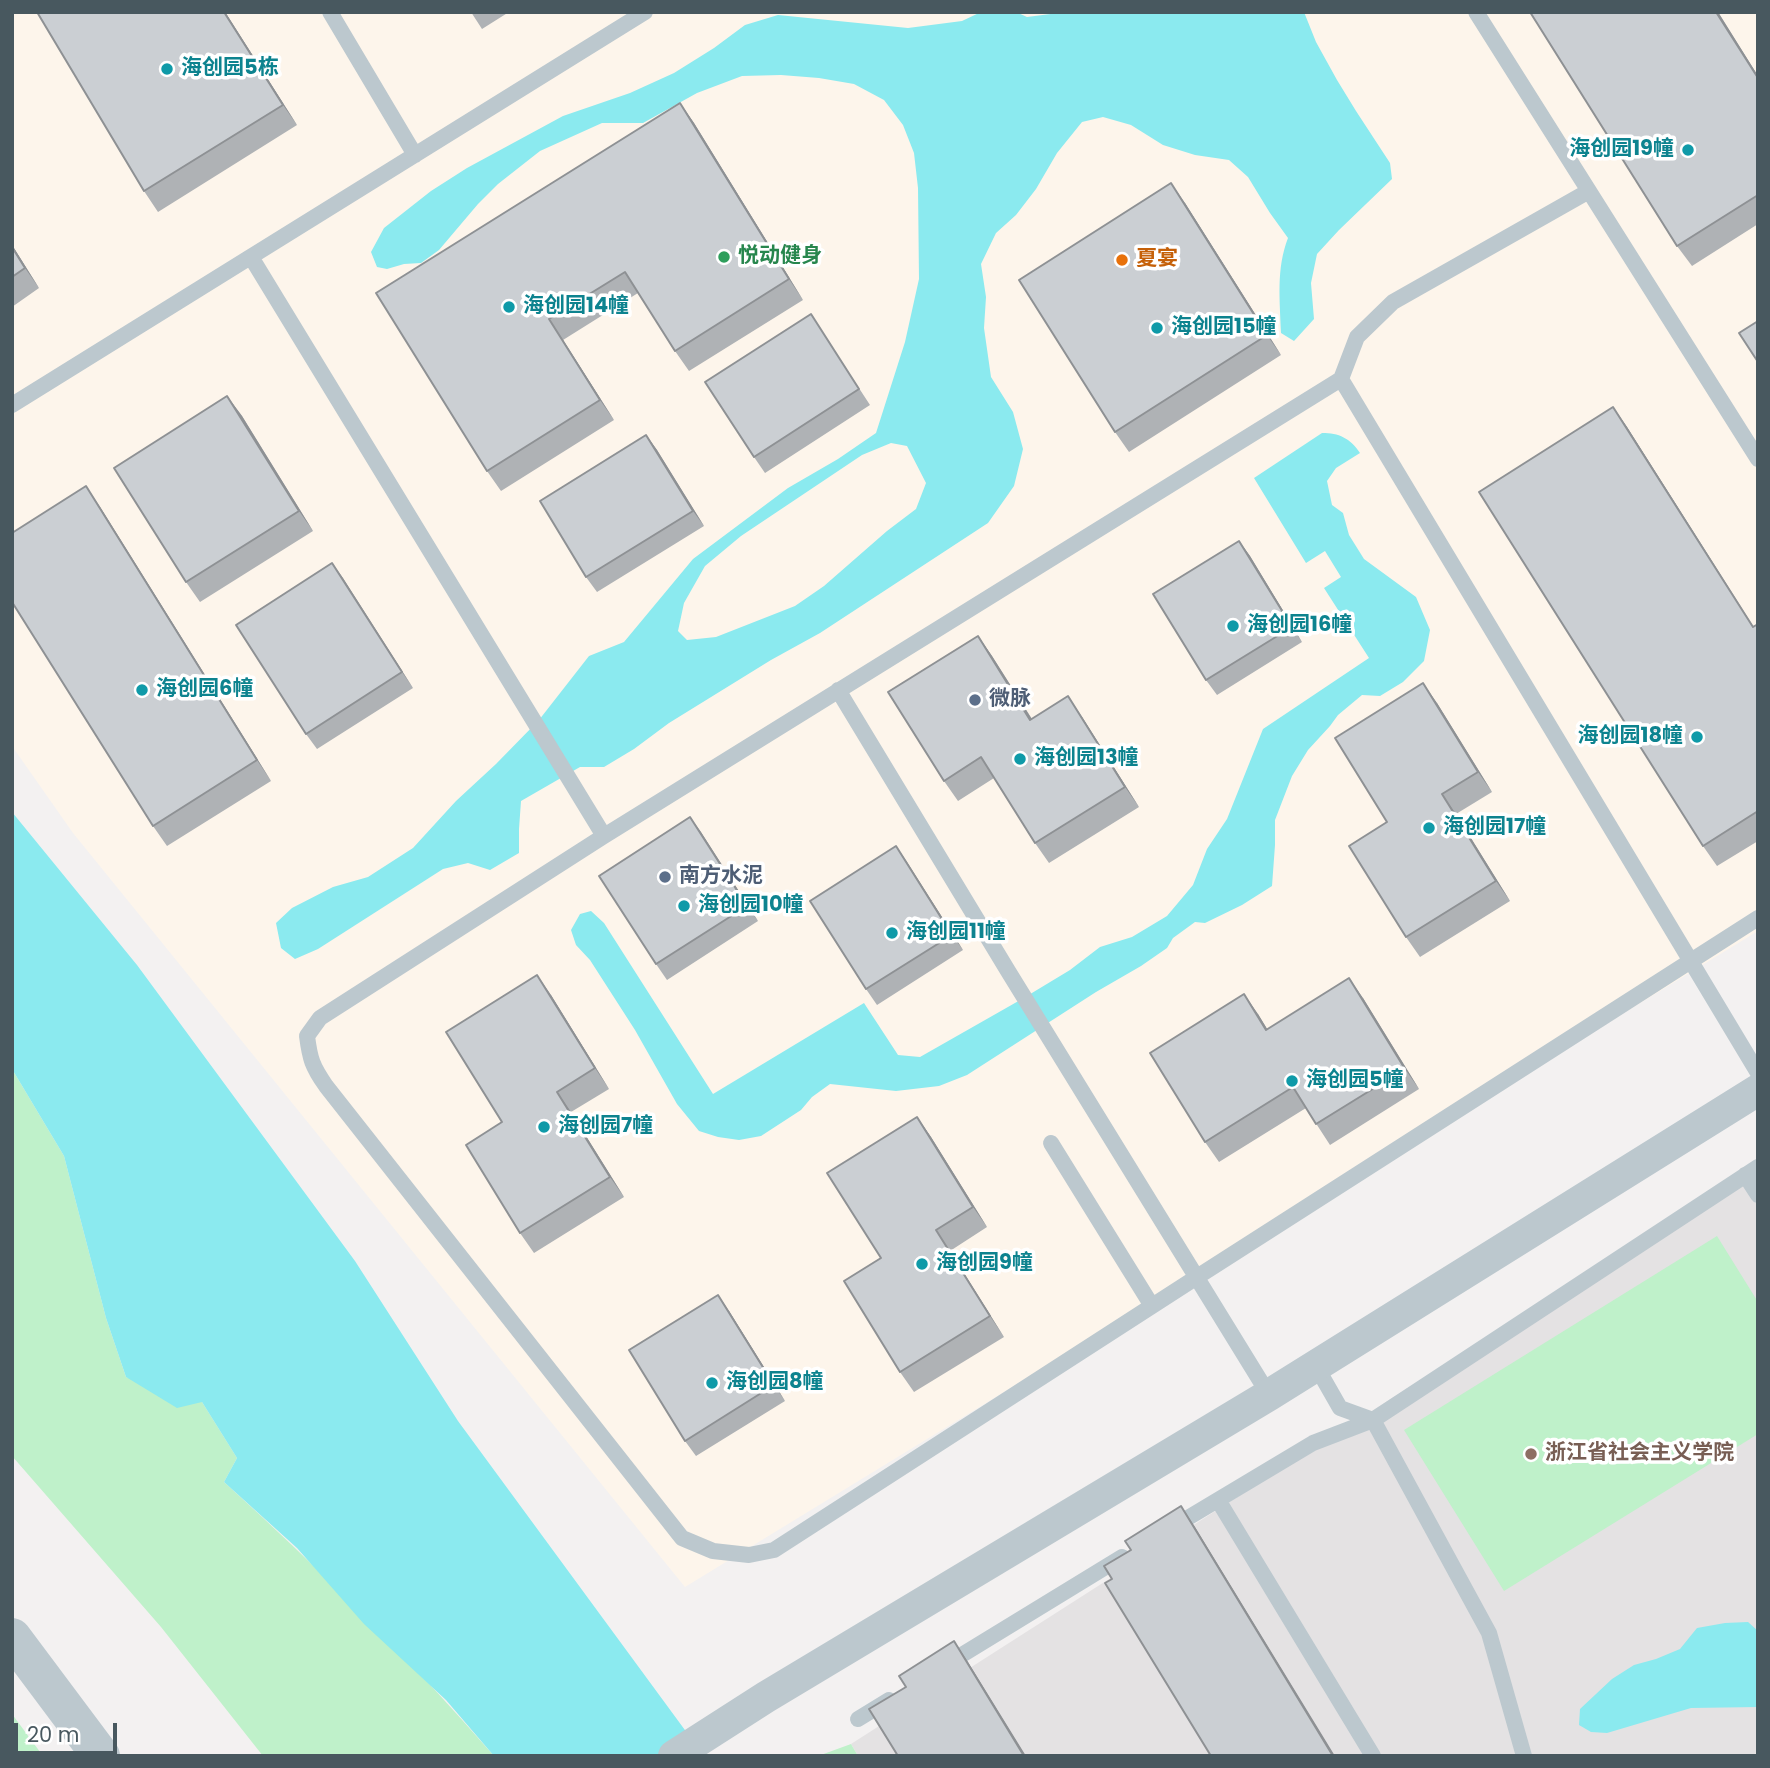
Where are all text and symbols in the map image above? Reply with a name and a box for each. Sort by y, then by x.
place label: 海创园5栋 [181,56,279,82]
marker: 海创园5栋 [159,61,175,77]
place label: 海创园19幢 [1569,137,1674,163]
marker: 海创园19幢 [1680,142,1696,158]
place label: 悦动健身 [738,244,822,270]
place label: 夏宴 [1136,247,1178,273]
marker: 悦动健身 [716,249,732,265]
marker: 夏宴 [1114,252,1130,268]
place label: 海创园14幢 [523,294,629,320]
marker: 海创园14幢 [501,299,517,315]
place label: 海创园15幢 [1171,315,1277,341]
marker: 海创园15幢 [1149,320,1165,336]
place label: 海创园16幢 [1247,613,1352,639]
marker: 海创园16幢 [1225,618,1241,634]
place label: 海创园6幢 [156,677,253,703]
marker: 海创园6幢 [134,682,150,698]
place label: 微脉 [989,687,1031,713]
marker: 微脉 [967,692,983,708]
place label: 海创园18幢 [1577,724,1683,750]
marker: 海创园18幢 [1689,729,1705,745]
place label: 海创园13幢 [1034,746,1139,772]
marker: 海创园13幢 [1012,751,1028,767]
place label: 海创园17幢 [1443,815,1546,841]
marker: 海创园17幢 [1421,820,1437,836]
place label: 南方水泥 [679,864,763,890]
marker: 南方水泥 [657,869,673,885]
place label: 海创园10幢 [698,893,804,919]
marker: 海创园10幢 [676,898,692,914]
place label: 海创园11幢 [906,920,1006,946]
marker: 海创园11幢 [884,925,900,941]
place label: 海创园5幢 [1306,1068,1404,1094]
marker: 海创园5幢 [1284,1073,1300,1089]
place label: 海创园7幢 [558,1114,653,1140]
marker: 海创园7幢 [536,1119,552,1135]
place label: 海创园9幢 [936,1251,1033,1277]
marker: 海创园9幢 [914,1256,930,1272]
place label: 海创园8幢 [726,1370,824,1396]
marker: 海创园8幢 [704,1375,720,1391]
place label: 浙江省社会主义学院 [1545,1441,1734,1467]
marker: 浙江省社会主义学院 [1523,1446,1539,1462]
scale bar [18,1708,121,1752]
text: 20 m [27,1720,80,1749]

